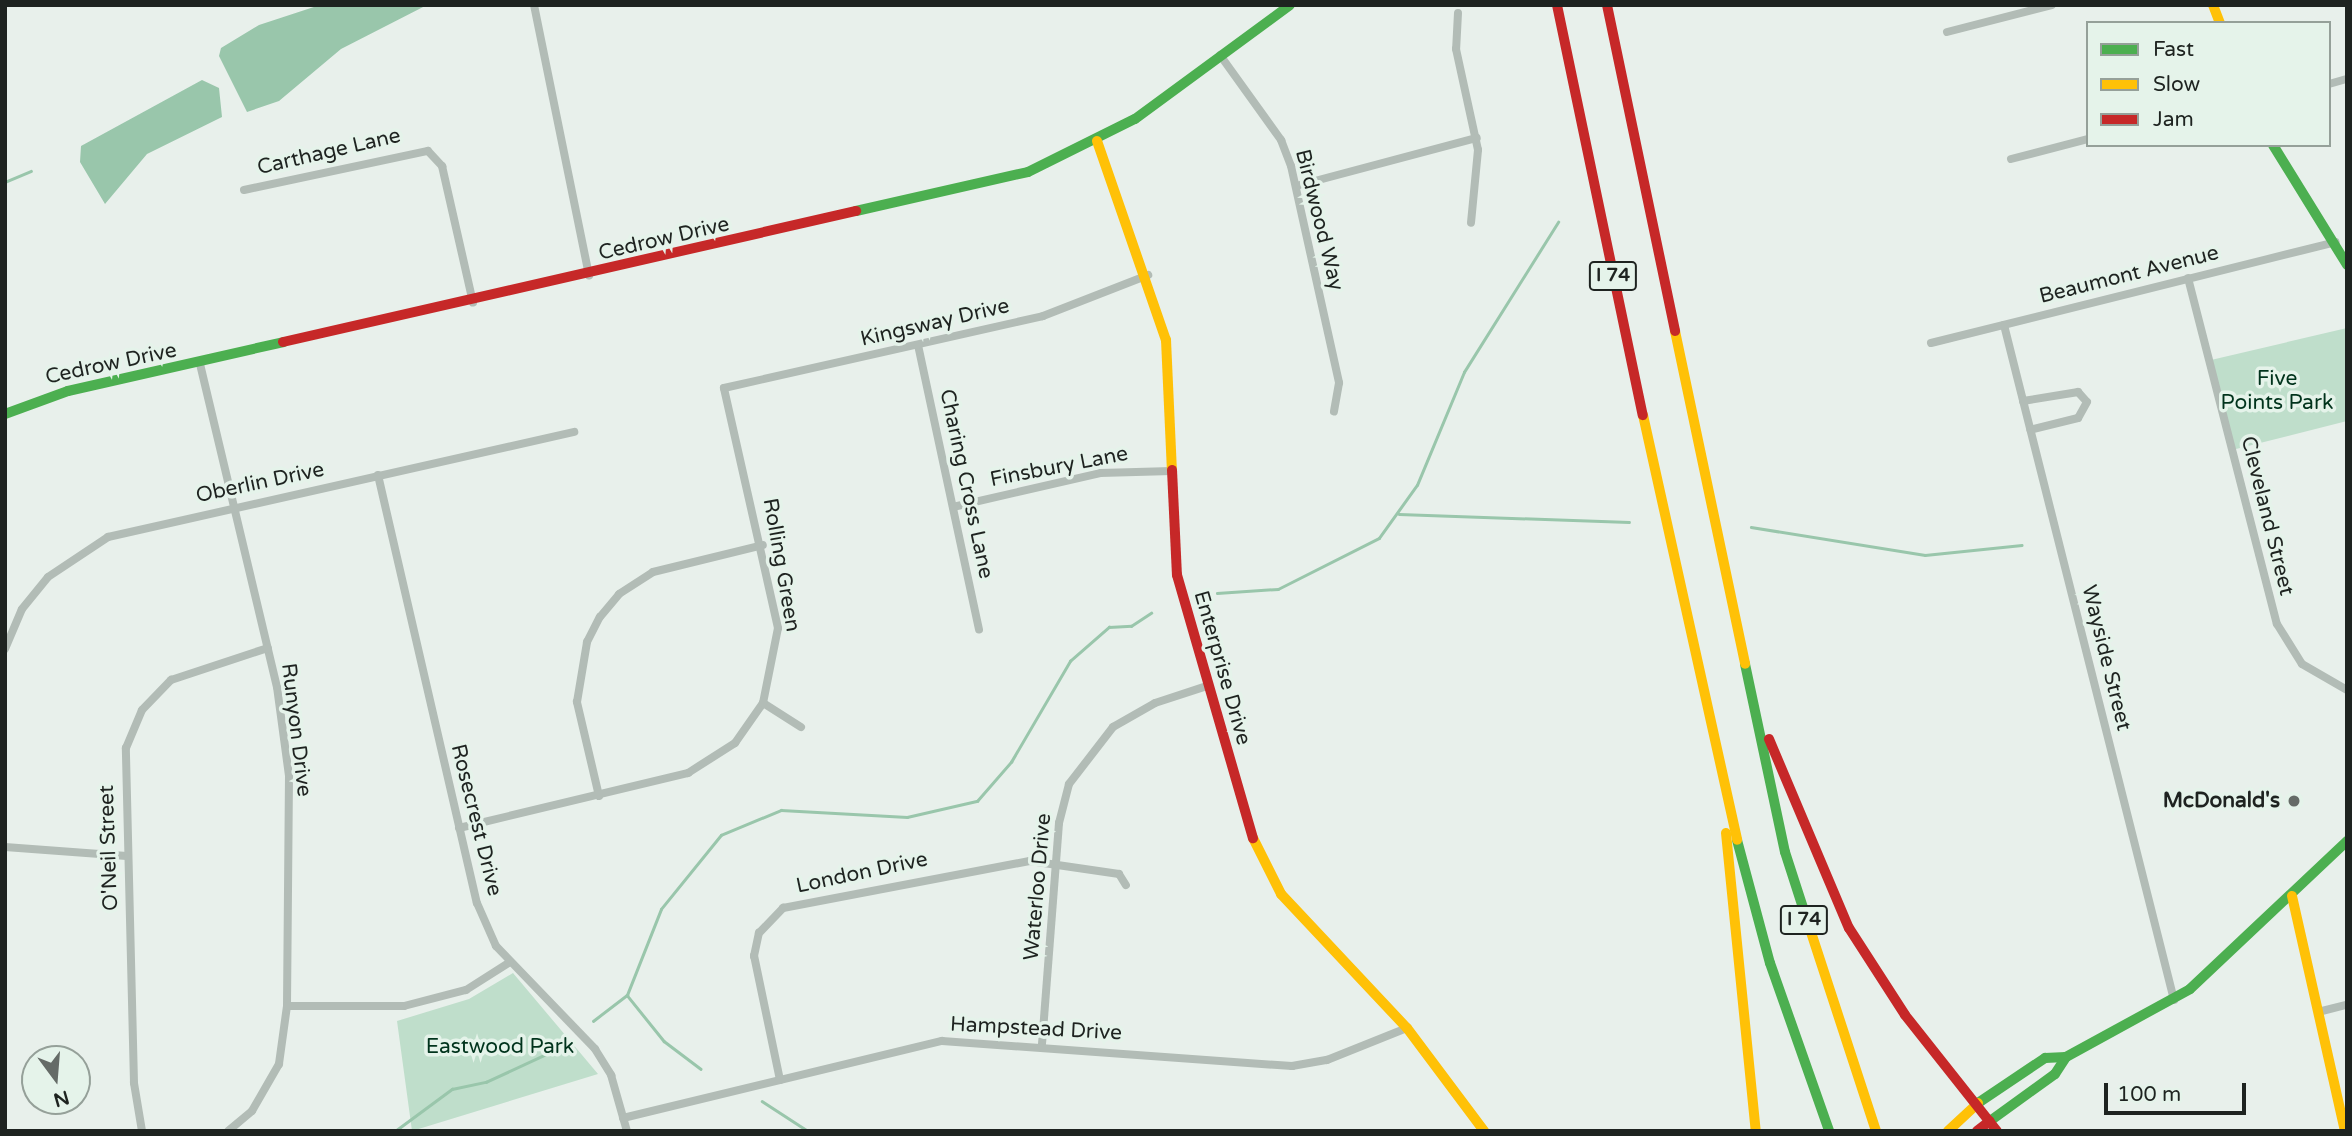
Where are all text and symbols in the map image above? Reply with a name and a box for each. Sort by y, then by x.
legend [2086,21,2331,147]
text: Fast [2153,37,2194,62]
text: Slow [2153,72,2200,97]
text: Jam [2153,107,2194,132]
street label: Carthage Lane [255,123,403,181]
street label: Birdwood Way [1289,147,1349,293]
street label: Cedrow Drive [596,212,732,266]
street label: Beaumont Avenue [2037,241,2221,309]
road number: I 74 [1588,260,1638,292]
street label: Kingsway Drive [858,294,1012,352]
street label: Cedrow Drive [43,338,179,390]
park label: Five Points Park [2221,366,2333,416]
street label: Charing Cross Lane [934,387,998,581]
street label: Cleveland Street [2235,434,2299,598]
street label: Finsbury Lane [988,441,1130,493]
street label: Oberlin Drive [194,457,326,509]
street label: Rolling Green [757,496,805,634]
street label: Wayside Street [2076,583,2136,733]
street label: Enterprise Drive [1188,588,1256,748]
street label: Runyon Drive [275,662,317,798]
street label: Rosecrest Drive [445,741,507,899]
street label: O'Neil Street [94,785,124,911]
place label: McDonald's [2163,788,2280,814]
marker: McDonald's [2286,793,2302,809]
street label: Waterloo Drive [1019,812,1057,962]
street label: London Drive [794,847,930,899]
road number: I 74 [1780,904,1828,936]
street label: Hampstead Drive [949,1012,1123,1046]
park label: Eastwood Park [426,1034,574,1060]
north arrow [21,1045,91,1115]
scale bar [2107,1070,2249,1114]
text: 100 m [2117,1082,2181,1107]
text: N [51,1086,72,1111]

